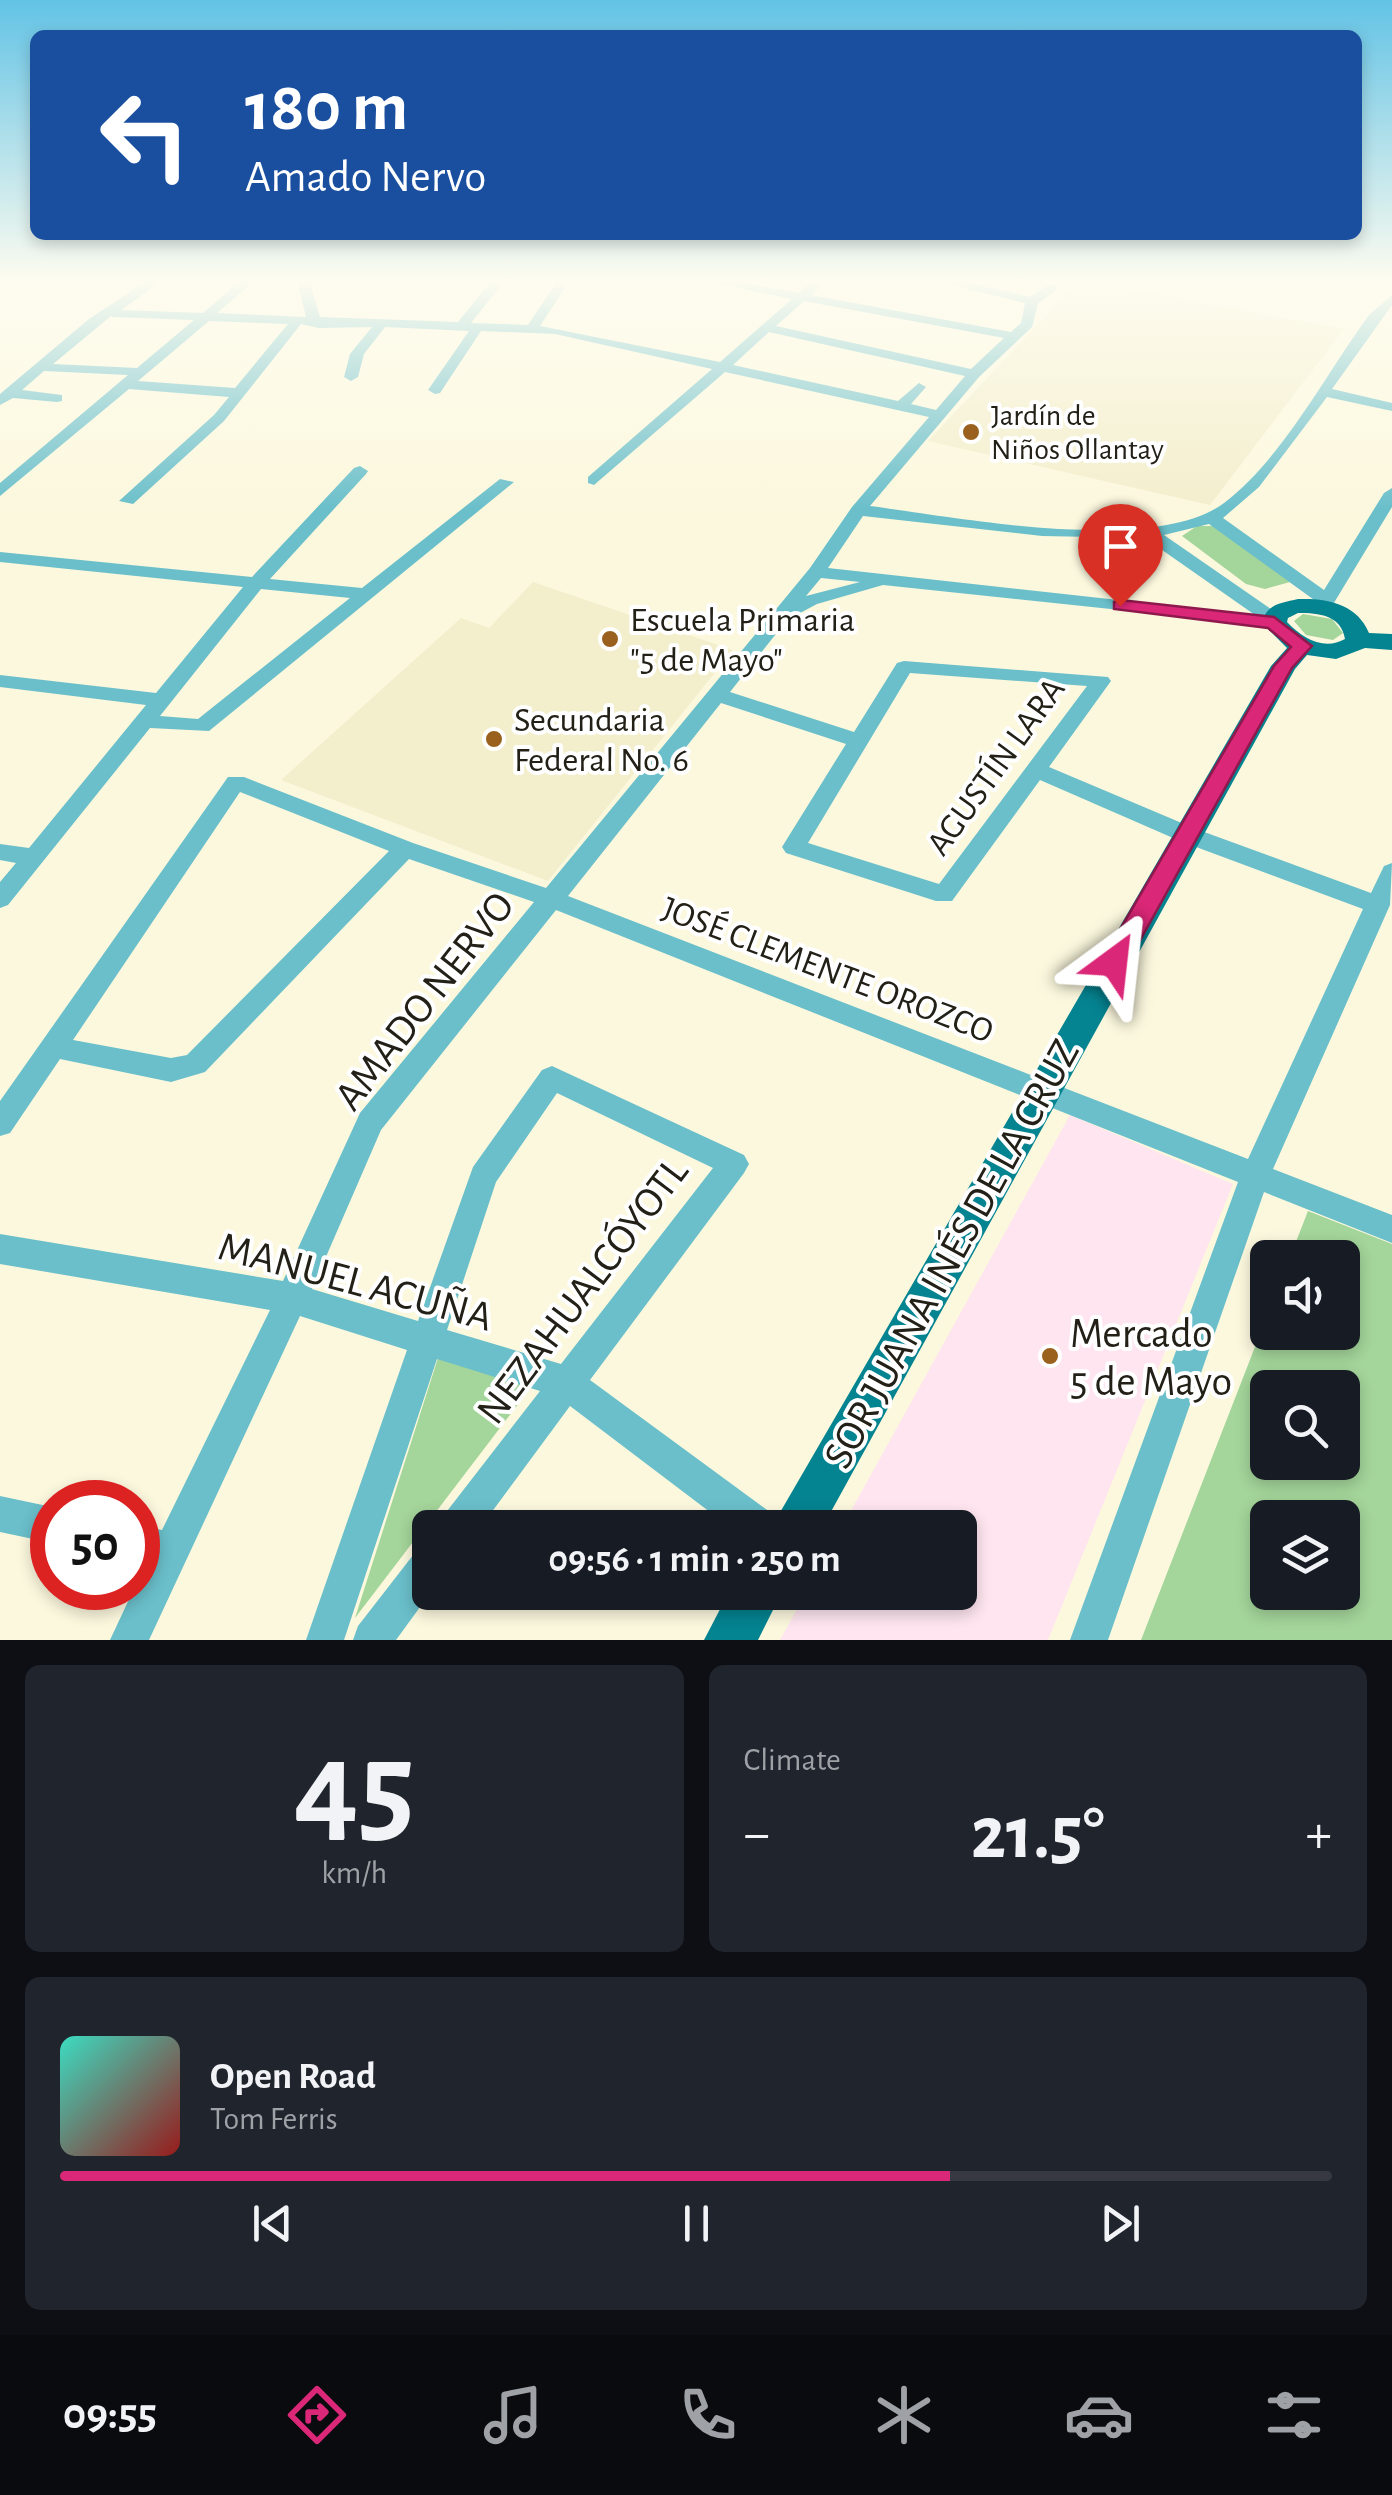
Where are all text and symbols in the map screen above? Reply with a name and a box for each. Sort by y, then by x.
icon: left [80,70,210,200]
text: 180 m [245,73,408,143]
text: Amado Nervo [245,155,486,200]
place label: Jardín de Niños Ollantay [991,401,1164,465]
marker: Jardín de Niños Ollantay [960,421,982,443]
pin [1078,504,1163,607]
icon: arrive [1093,519,1148,574]
place label: Escuela Primaria "5 de Mayo" [630,603,855,678]
marker: Escuela Primaria "5 de Mayo" [599,628,621,650]
street label: AGUSTÍN LARA [919,671,1072,862]
place label: Secundaria Federal No. 6 [514,703,689,778]
marker: Secundaria Federal No. 6 [483,728,505,750]
street label: AMADO NERVO [327,885,522,1118]
street label: JOSÉ CLEMENTE OROZCO [657,889,998,1050]
position arrow [1062,910,1166,1014]
street label: SOR JUANA INÉS DE LA CRUZ [813,1031,1087,1475]
street label: NEZAHUALCÓYOTL [466,1148,696,1432]
street label: MANUEL ACUÑA [214,1222,498,1339]
map controls [1250,1240,1360,1610]
button: sound [1250,1240,1360,1350]
place label: Mercado 5 de Mayo [1070,1313,1232,1403]
marker: Mercado 5 de Mayo [1039,1345,1061,1367]
button: search [1250,1370,1360,1480]
speed limit sign: 50 [30,1480,160,1610]
button: layers [1250,1500,1360,1610]
text: 09:56 · 1 min · 250 m [548,1541,841,1579]
text: 45 [293,1724,415,1854]
text: Climate [744,1744,841,1776]
text: 21.5° [971,1797,1105,1872]
text: − [744,1807,770,1862]
text: + [1306,1807,1332,1862]
text: km/h [321,1857,387,1889]
text: Open Road [210,2058,376,2096]
text: Tom Ferris [210,2103,338,2135]
icon: previous [245,2196,300,2251]
icon: pause [669,2196,724,2251]
icon: next [1093,2196,1148,2251]
icon: directions [282,2380,352,2450]
icon: music [478,2380,548,2450]
icon: phone [673,2380,743,2450]
icon: climate [869,2380,939,2450]
icon: car [1064,2380,1134,2450]
icon: filters [1259,2380,1329,2450]
text: 09:55 [63,2392,157,2437]

